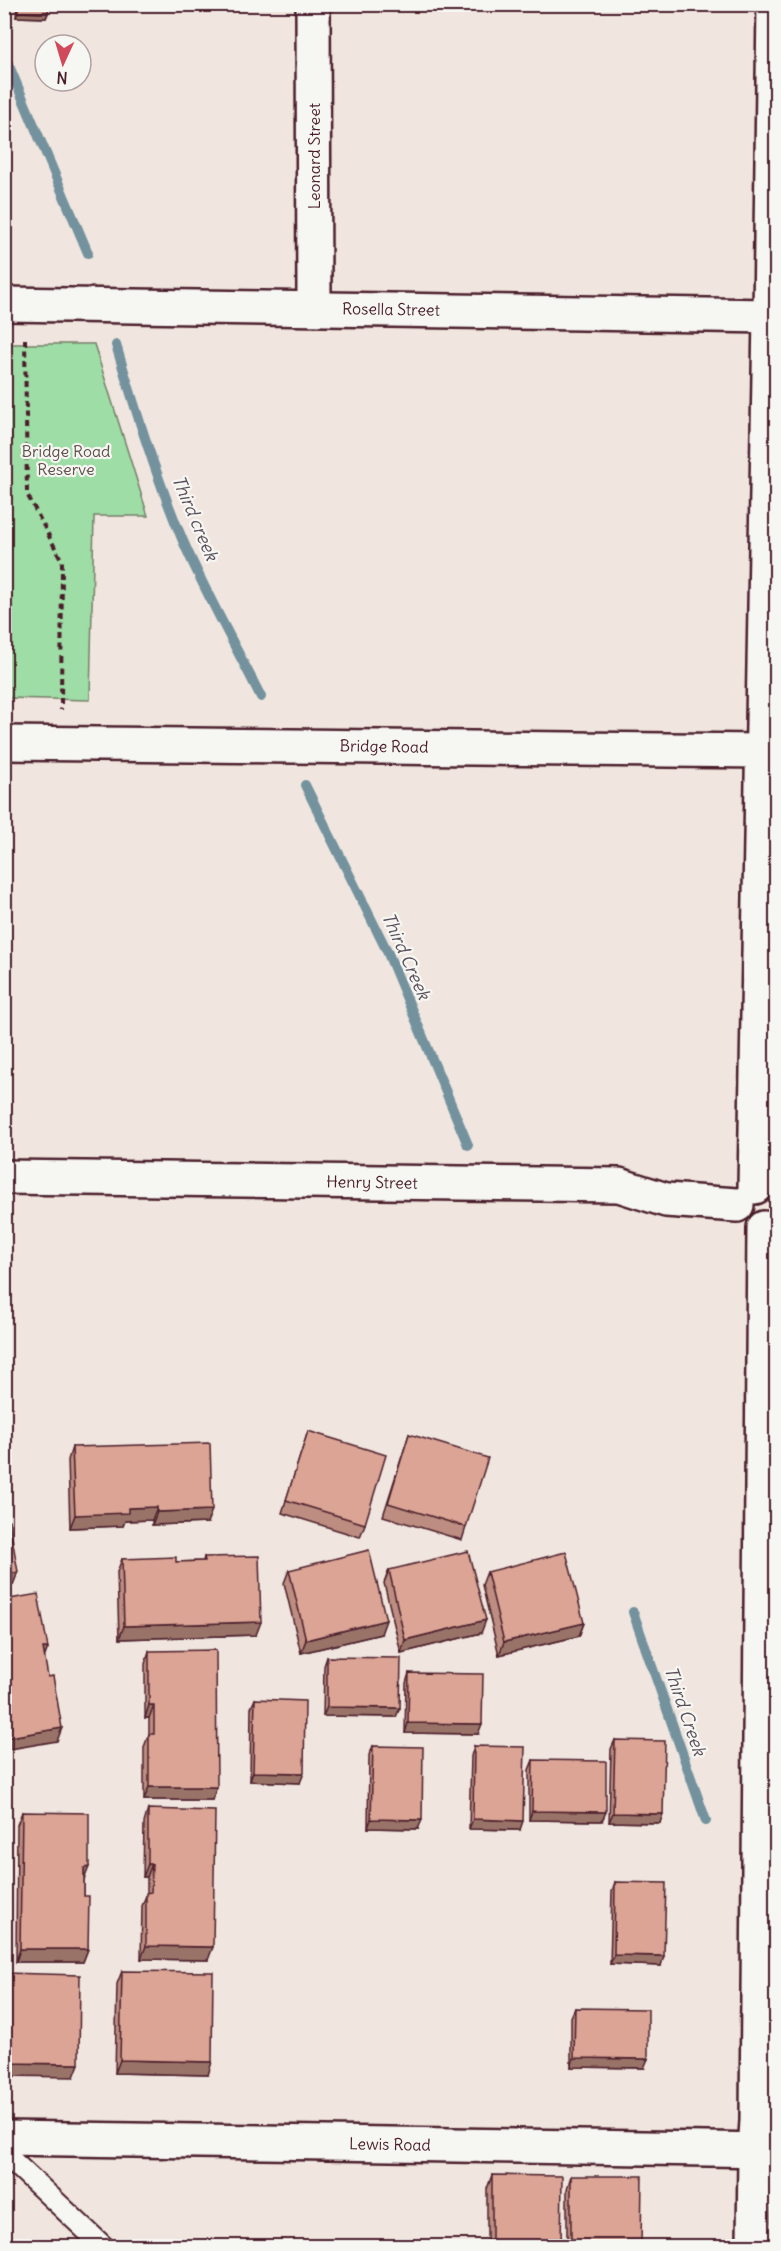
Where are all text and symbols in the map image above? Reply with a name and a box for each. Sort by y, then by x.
north arrow [33,33,93,93]
text: N [56,68,68,88]
street label: Leonard Street [304,102,324,209]
street label: Rosella Street [342,298,441,320]
park label: Bridge Road Reserve [22,441,110,479]
water label: Third creek [167,472,224,566]
street label: Bridge Road [339,735,429,757]
water label: Third Creek [377,909,437,1005]
street label: Henry Street [326,1171,418,1193]
water label: Third Creek [659,1663,712,1760]
street label: Lewis Road [349,2133,431,2155]

